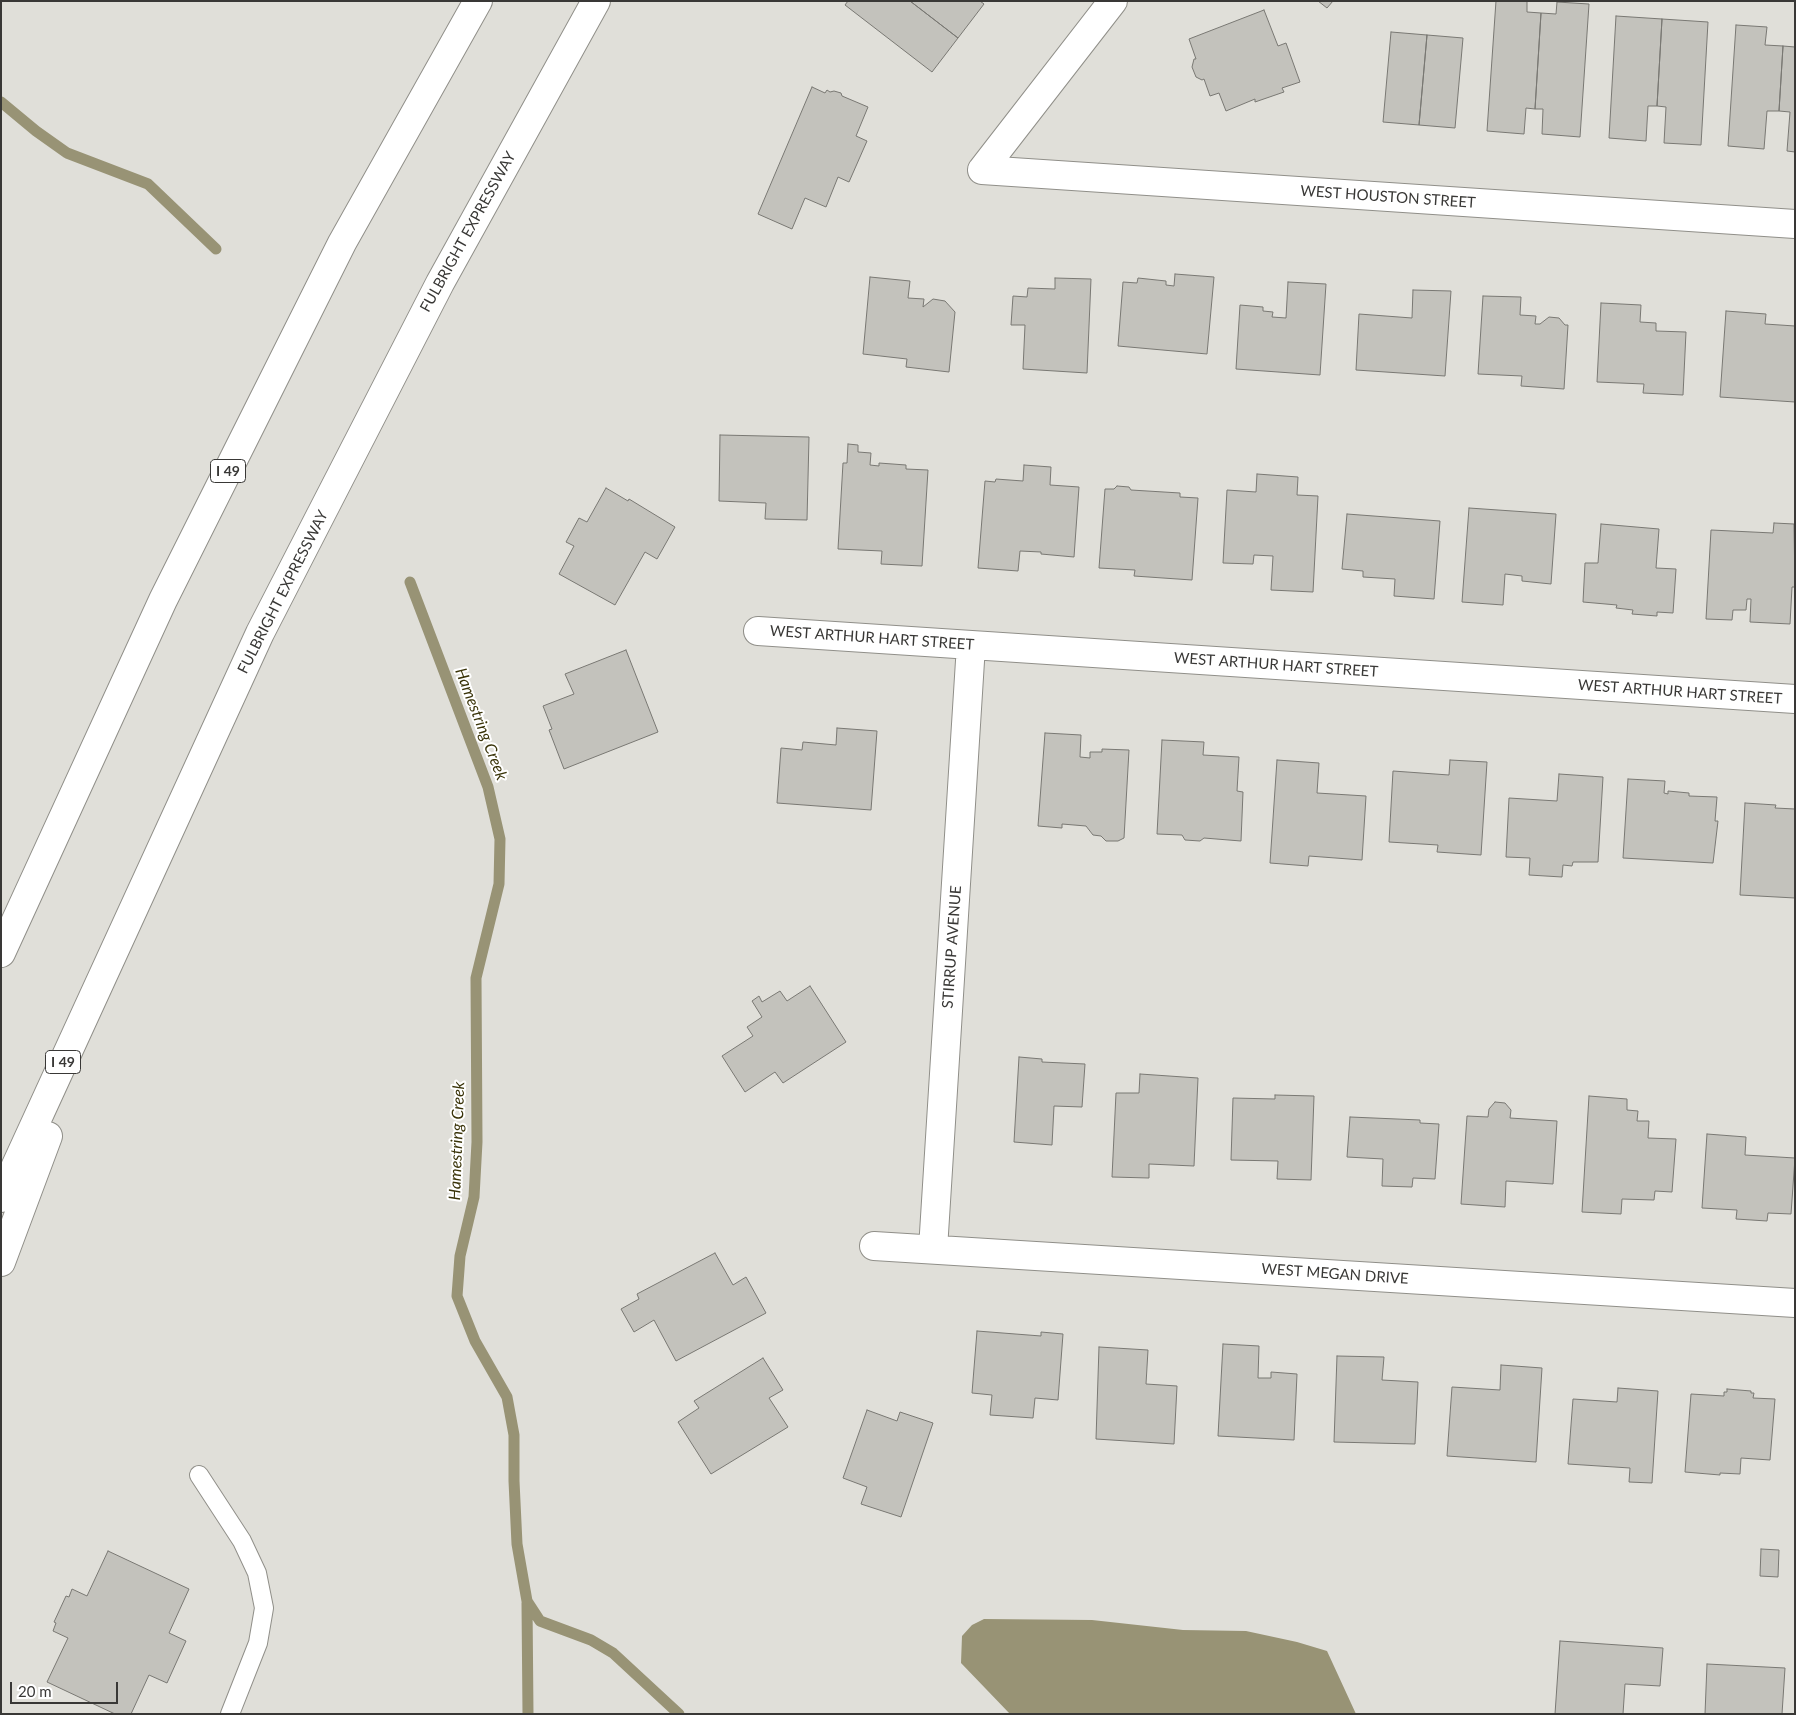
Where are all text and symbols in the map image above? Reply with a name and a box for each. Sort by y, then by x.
street label: FULBRIGHT EXPRESSWAY [416,149,520,315]
street label: WEST HOUSTON STREET [1300,182,1476,212]
road number: I 49 [210,460,246,482]
street label: FULBRIGHT EXPRESSWAY [234,507,332,677]
street label: WEST ARTHUR HART STREET [769,622,975,654]
street label: WEST ARTHUR HART STREET [1173,649,1379,681]
water label: Hamestring Creek [451,665,511,783]
street label: WEST ARTHUR HART STREET [1577,676,1783,708]
street label: STIRRUP AVENUE [939,885,965,1009]
road number: I 49 [46,1050,80,1074]
water label: Hamestring Creek [445,1081,469,1201]
street label: WEST MEGAN DRIVE [1261,1260,1409,1288]
scale bar [12,1672,120,1704]
text: 20 m [18,1682,52,1700]

